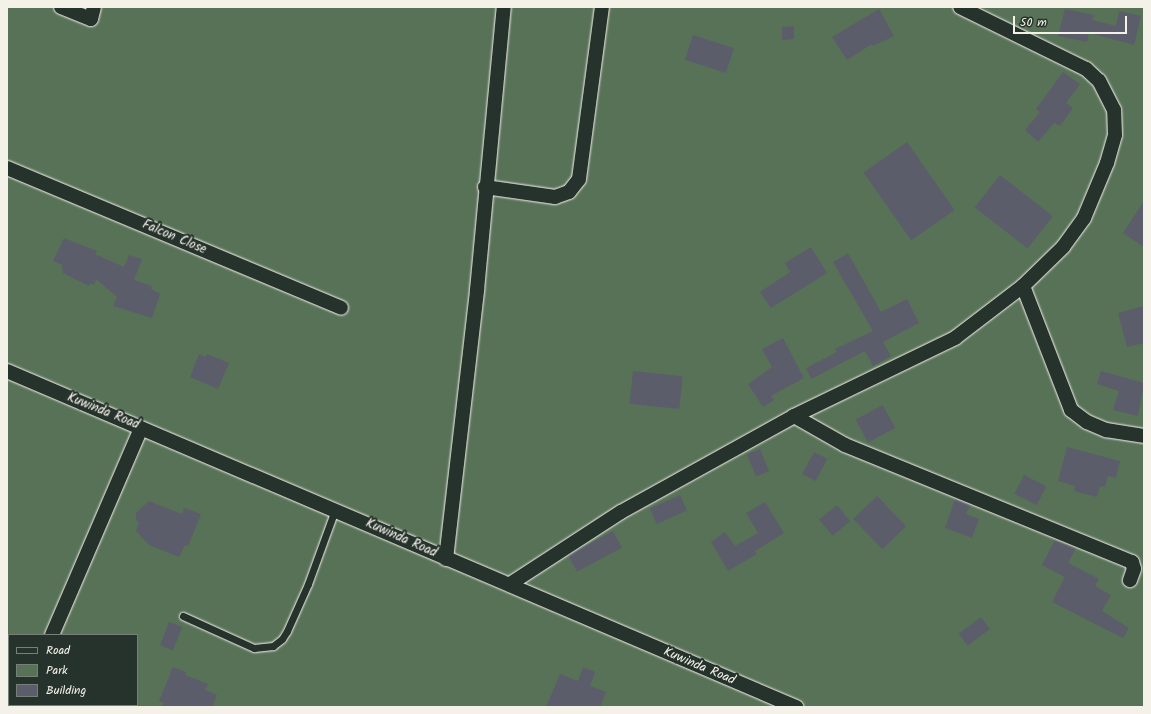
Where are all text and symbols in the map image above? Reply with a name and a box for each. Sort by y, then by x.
scale bar [1015,8,1129,34]
text: 50 m [1020,13,1047,32]
street label: Falcon Close [140,218,208,258]
street label: Kuwinda Road [65,390,141,434]
street label: Kuwinda Road [363,516,439,562]
legend [8,634,138,706]
text: Road [46,641,70,660]
street label: Kuwinda Road [661,645,737,689]
text: Park [46,661,68,680]
text: Building [46,681,86,700]

